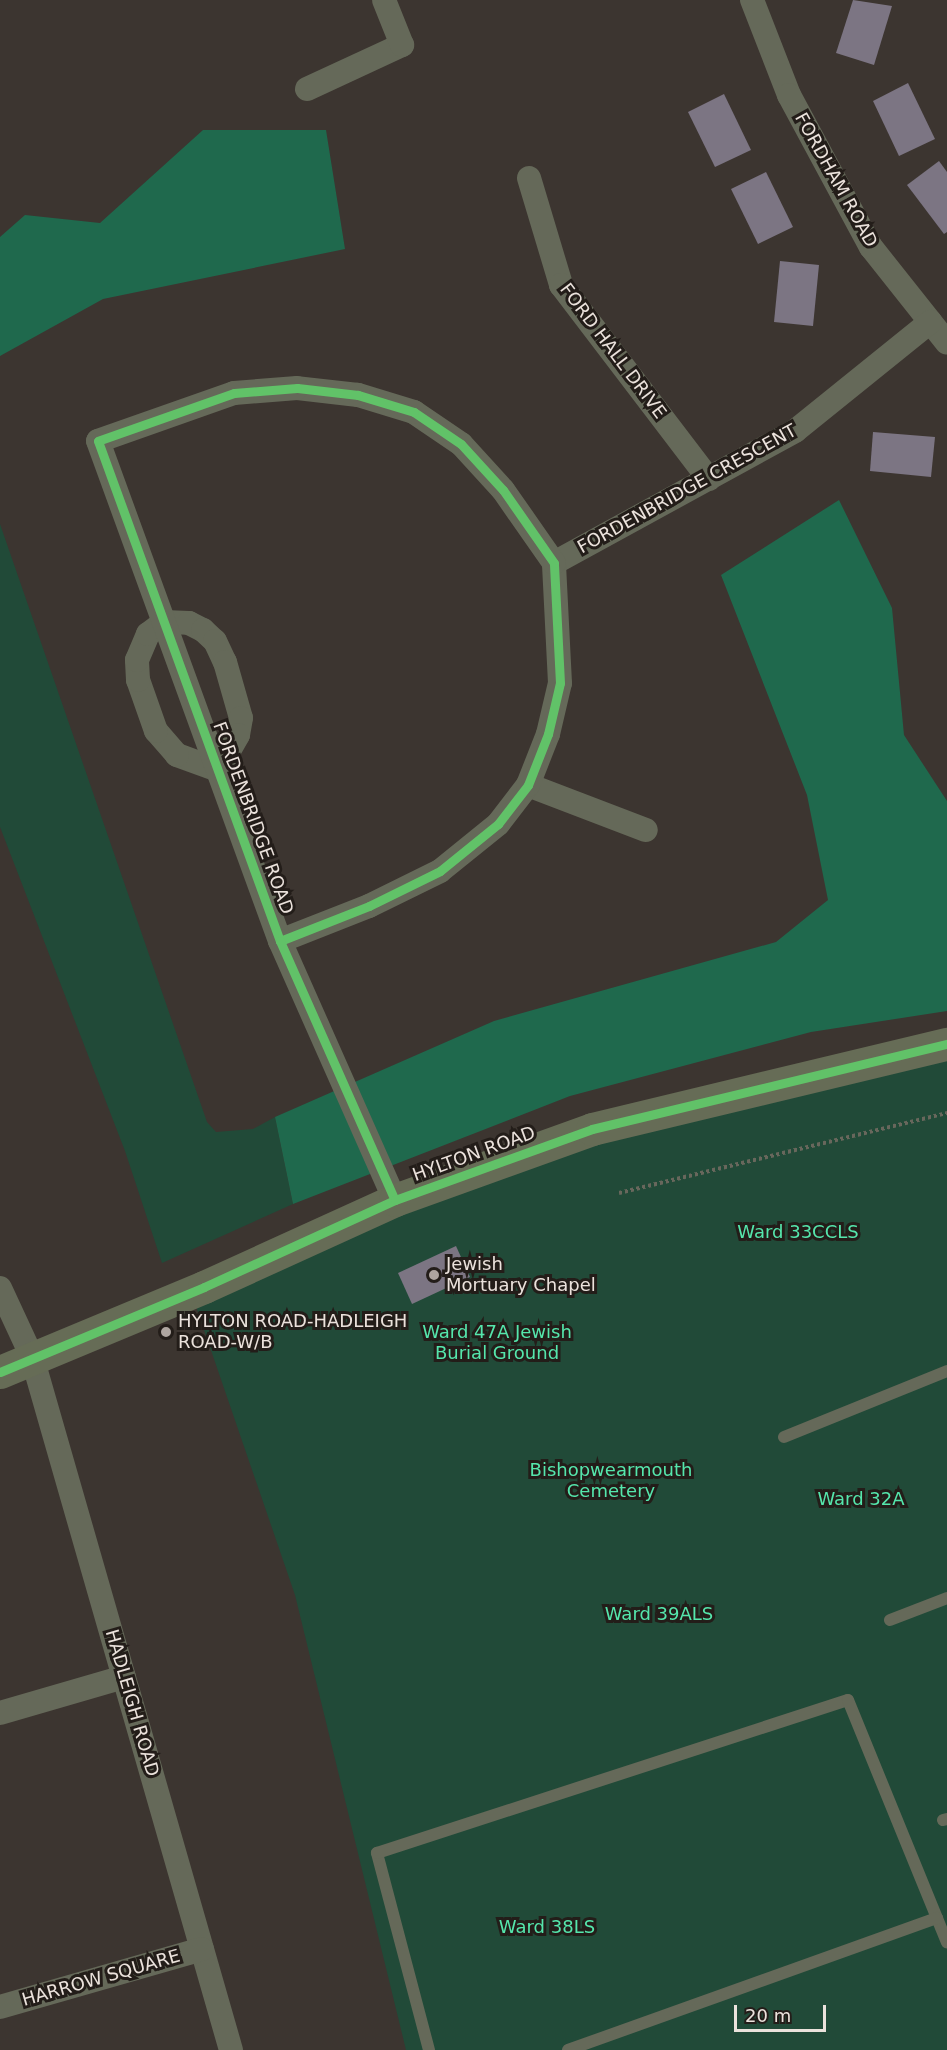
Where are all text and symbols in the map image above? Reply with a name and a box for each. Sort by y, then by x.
street label: FORDHAM ROAD [790,109,882,251]
street label: FORD HALL DRIVE [555,279,671,423]
street label: FORDENBRIDGE CRESCENT [574,420,800,558]
street label: FORDENBRIDGE ROAD [208,719,298,917]
street label: HYLTON ROAD [410,1122,538,1186]
park label: Ward 33CCLS [737,1221,859,1243]
place label: Jewish Mortuary Chapel [446,1254,596,1296]
marker: Jewish Mortuary Chapel [427,1268,441,1282]
place label: HYLTON ROAD-HADLEIGH ROAD-W/B [178,1311,407,1354]
park label: Ward 47A Jewish Burial Ground [422,1322,572,1364]
marker: HYLTON ROAD-HADLEIGH ROAD-W/B [159,1325,173,1339]
park label: Bishopwearmouth Cemetery [530,1460,692,1502]
park label: Ward 32A [817,1488,905,1510]
park label: Ward 39ALS [605,1603,713,1625]
street label: HADLEIGH ROAD [101,1627,163,1779]
park label: Ward 38LS [499,1916,595,1938]
street label: HARROW SQUARE [19,1945,183,2011]
scale bar [737,1993,828,2031]
text: 20 m [745,2005,791,2026]

